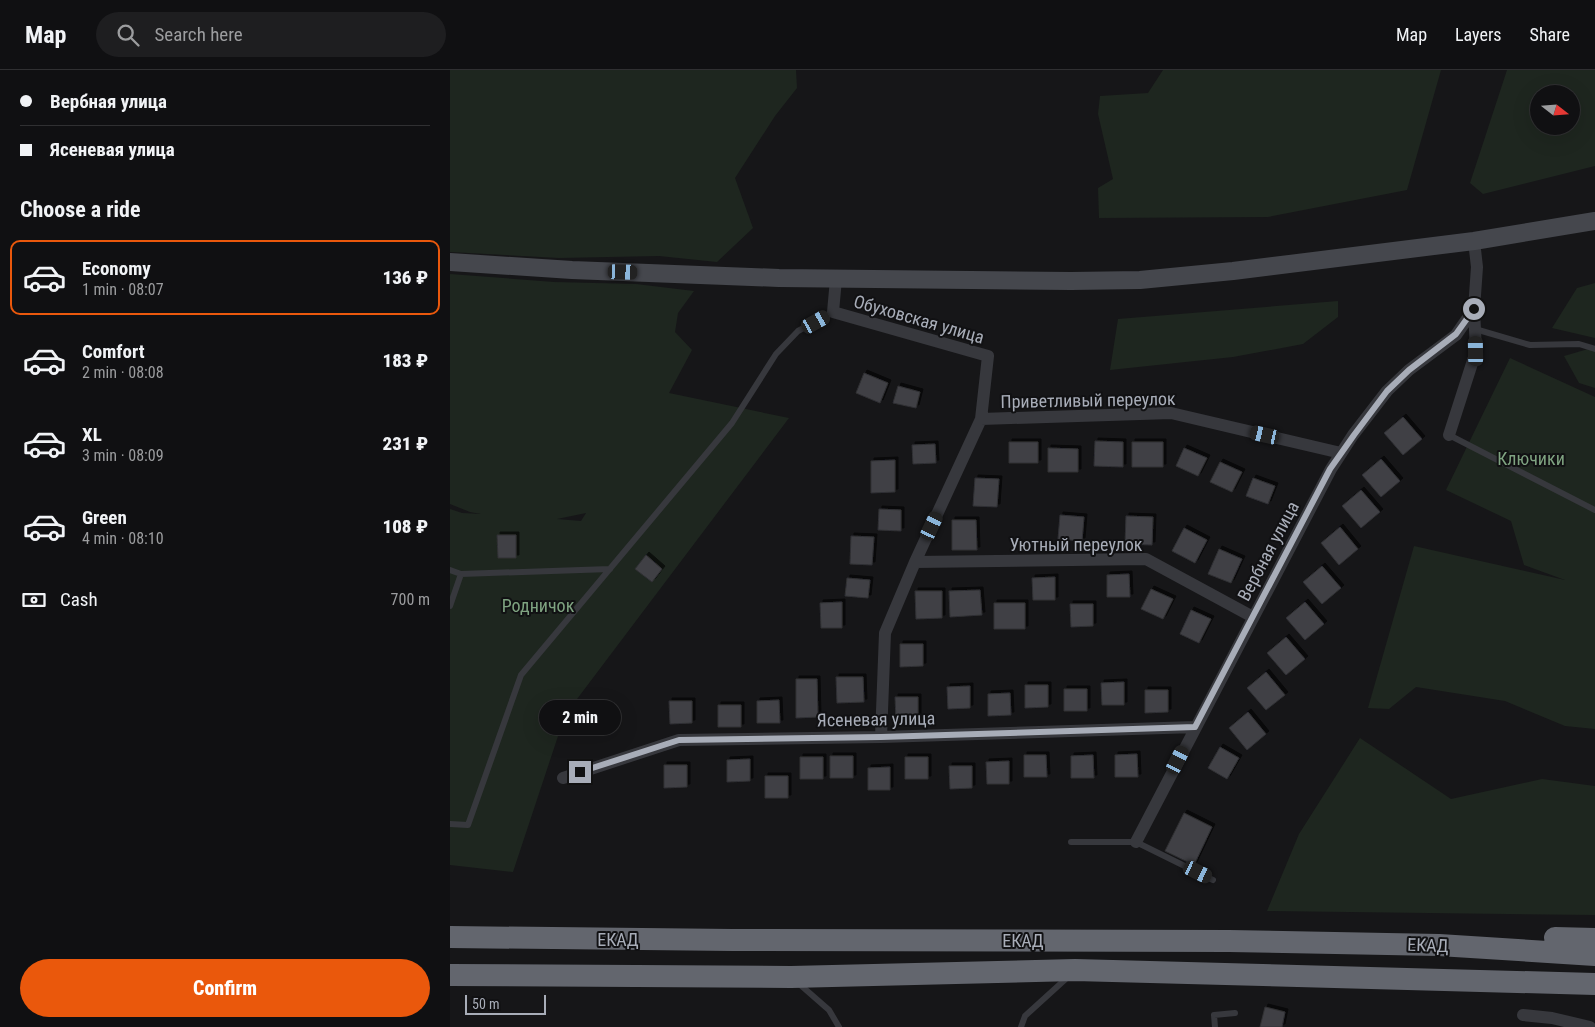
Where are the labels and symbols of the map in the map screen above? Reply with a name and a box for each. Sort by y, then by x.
north arrow [1530,85,1580,135]
car [607,264,638,280]
street label: Обуховская улица [851,290,987,348]
route start [1463,298,1485,320]
car [799,308,832,336]
car [1468,336,1483,366]
street label: Приветливый переулок [1000,388,1176,412]
car [1248,424,1281,446]
park label: Ключики [1497,448,1565,469]
street label: Вербная улица [1233,498,1303,604]
car [918,509,945,543]
street label: Уютный переулок [1010,534,1143,555]
park label: Родничок [502,595,575,616]
callout: 2 min [539,700,621,734]
street label: Ясеневая улица [817,707,935,731]
car [1164,743,1191,777]
route end [569,761,591,783]
car [1181,859,1214,885]
street label: ЕКАД [597,929,639,950]
street label: ЕКАД [1002,930,1044,951]
street label: ЕКАД [1407,934,1449,956]
scale bar [465,992,546,1015]

